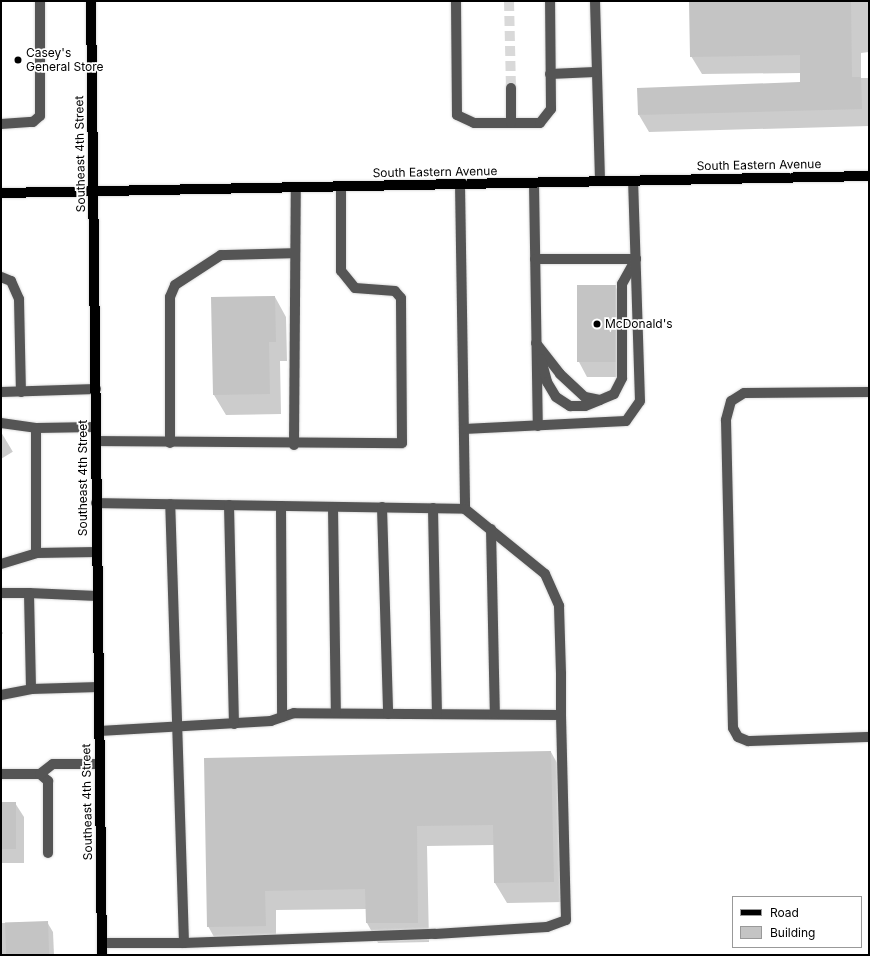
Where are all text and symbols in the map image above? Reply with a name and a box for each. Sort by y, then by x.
place label: Casey's General Store [26,46,104,74]
marker: Casey's General Store [13,55,23,65]
street label: Southeast 4th Street [72,96,88,212]
street label: South Eastern Avenue [696,157,822,173]
street label: South Eastern Avenue [372,164,498,180]
place label: McDonald's [605,317,673,331]
marker: McDonald's [592,319,602,329]
street label: Southeast 4th Street [76,420,90,536]
street label: Southeast 4th Street [79,744,95,860]
legend [732,896,862,948]
text: Road [770,905,799,920]
text: Building [770,925,815,940]

